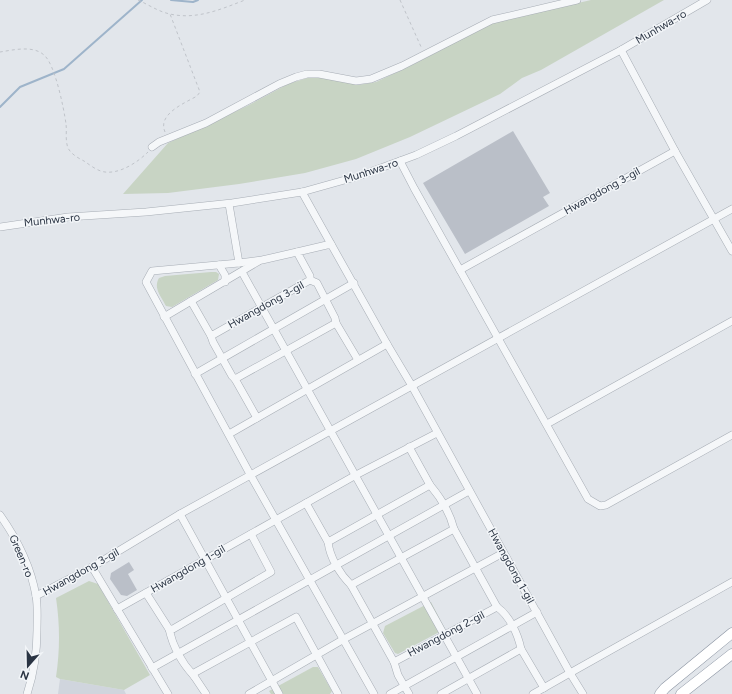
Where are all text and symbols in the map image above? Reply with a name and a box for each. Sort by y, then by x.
street label: Munhwa-ro [633,7,689,47]
street label: Munhwa-ro [342,156,400,186]
street label: Hwangdong 3-gil [562,165,642,217]
street label: Munhwa-ro [23,211,81,229]
street label: Hwangdong 3-gil [226,279,306,331]
street label: Hwangdong 1-gil [485,526,537,606]
street label: Green-ro [6,533,36,579]
street label: Hwangdong 1-gil [149,542,227,596]
street label: Hwangdong 3-gil [41,546,121,598]
street label: Hwangdong 2-gil [405,608,487,660]
north arrow [8,646,48,686]
text: N [19,667,31,682]

